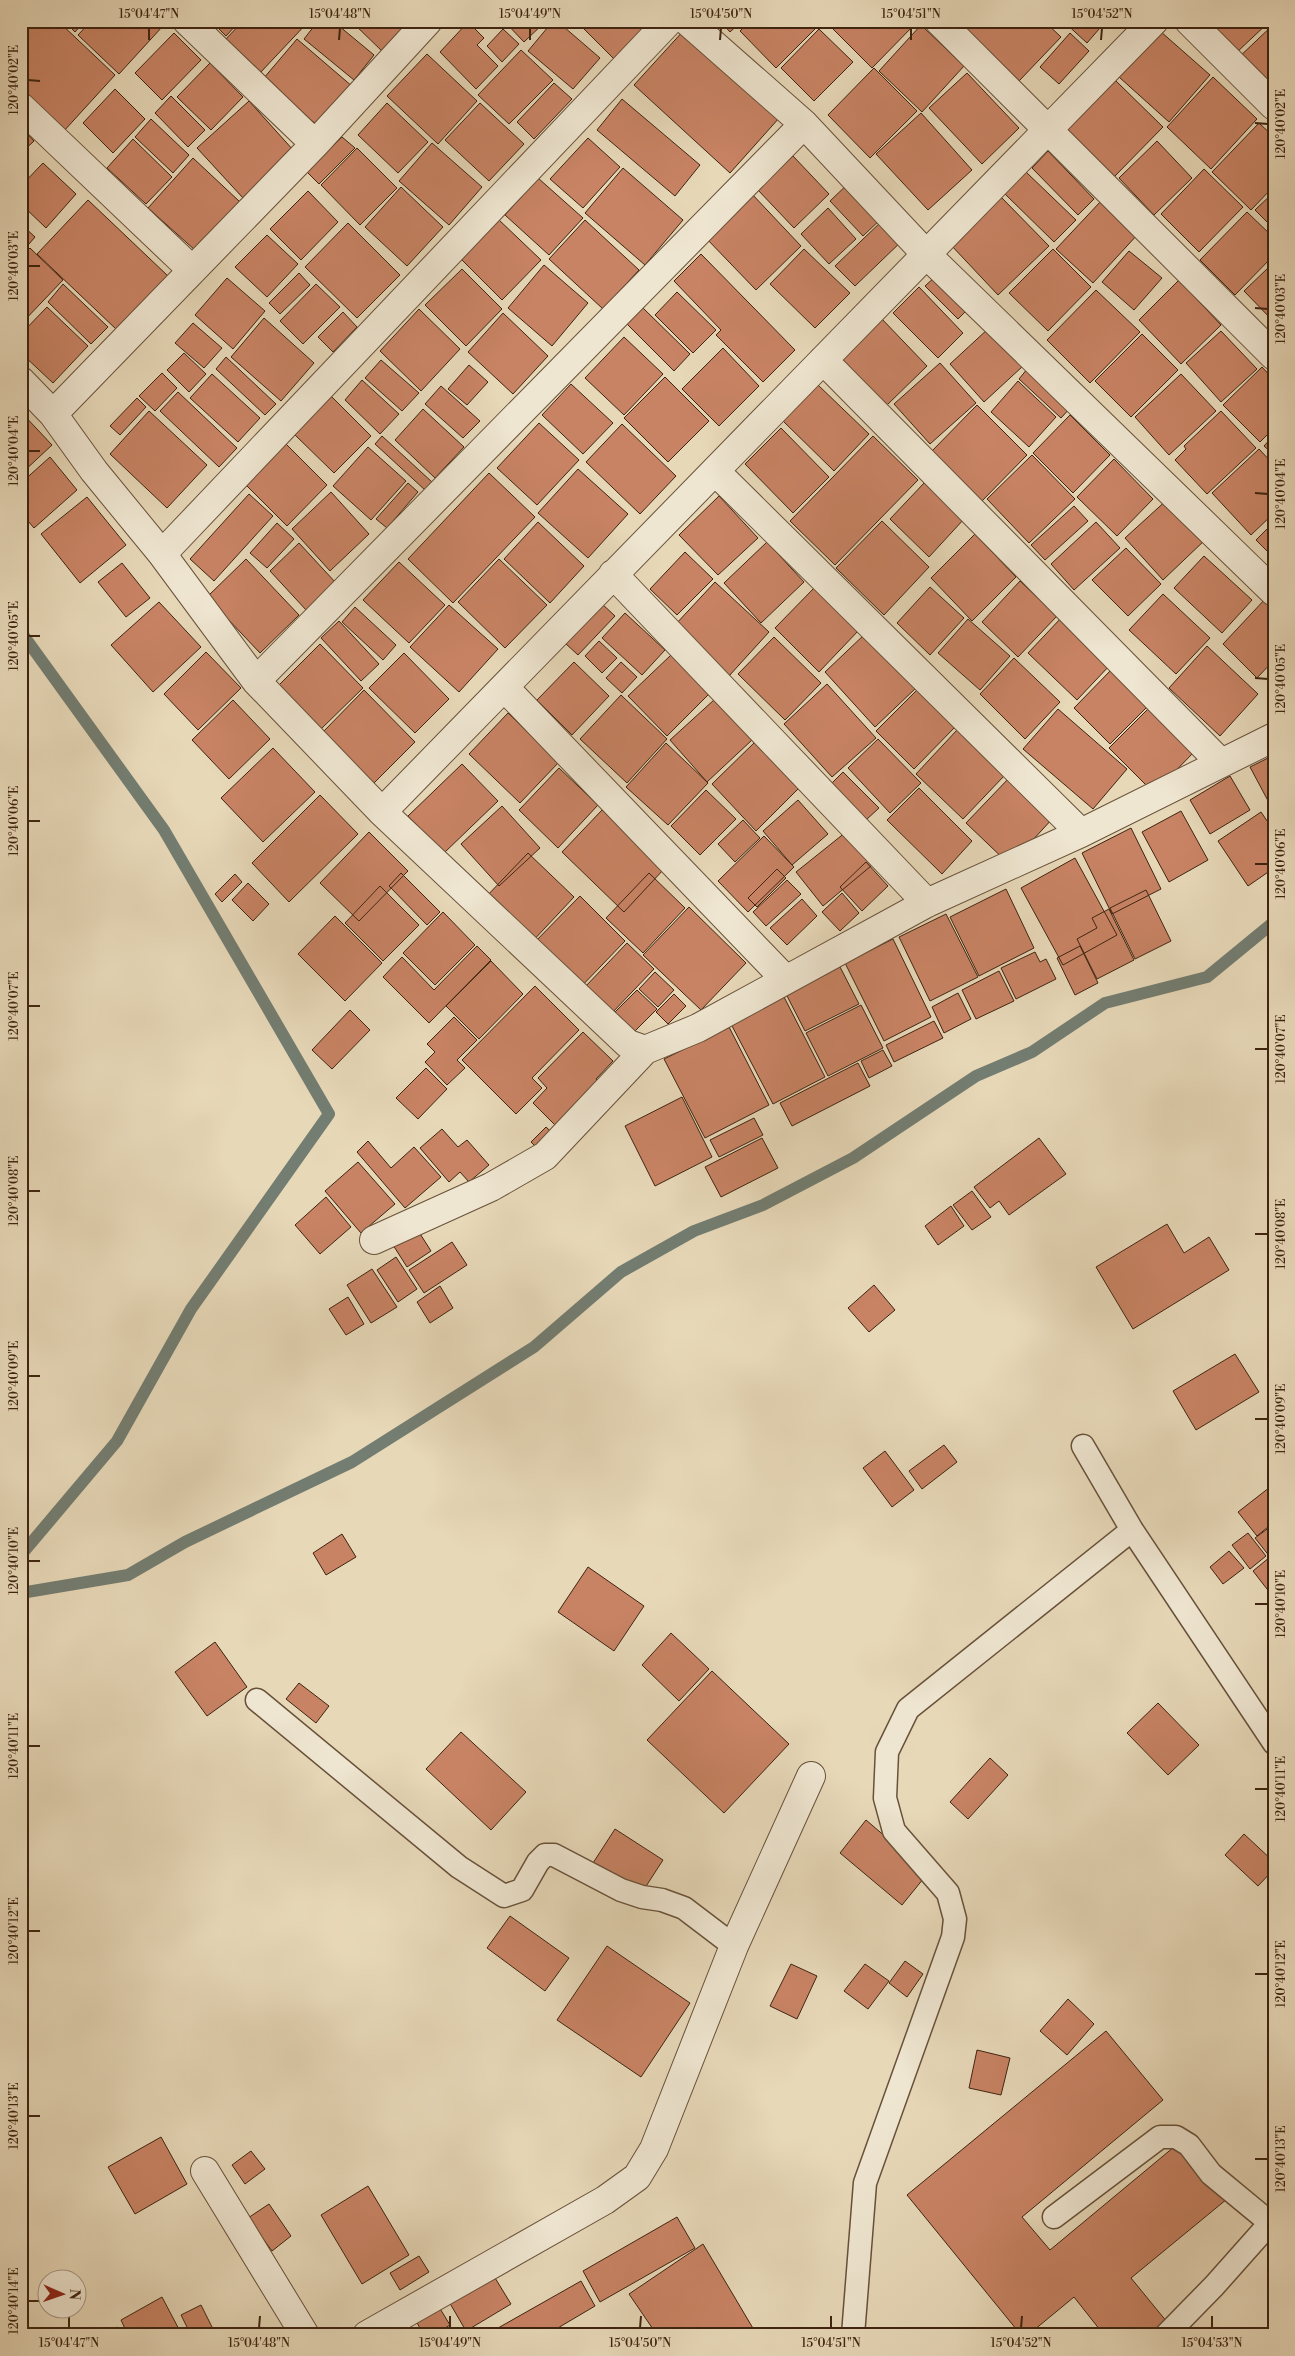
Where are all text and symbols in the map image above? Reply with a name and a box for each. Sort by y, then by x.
text: 15°04'47"N [119,7,179,22]
text: 15°04'48"N [309,7,371,22]
text: 15°04'49"N [499,7,561,22]
text: 15°04'50"N [690,7,752,22]
text: 15°04'51"N [881,7,941,22]
text: 15°04'52"N [1071,7,1133,22]
text: 120°40'02"E [7,45,22,115]
text: 120°40'02"E [1274,89,1289,159]
text: 120°40'03"E [7,231,22,301]
text: 120°40'03"E [1274,274,1289,344]
text: 120°40'04"E [7,416,22,486]
text: 120°40'04"E [1274,459,1289,529]
text: 120°40'05"E [7,601,22,671]
text: 120°40'05"E [1274,644,1289,714]
text: 120°40'06"E [7,786,22,856]
text: 120°40'06"E [1274,829,1289,899]
text: 120°40'07"E [7,971,22,1041]
text: 120°40'07"E [1274,1014,1289,1084]
text: 120°40'08"E [7,1156,22,1226]
text: 120°40'08"E [1274,1199,1289,1269]
text: 120°40'09"E [7,1341,22,1411]
text: 120°40'09"E [1274,1384,1289,1454]
text: 120°40'10"E [7,1527,22,1595]
text: 120°40'10"E [1274,1570,1289,1638]
text: 120°40'11"E [7,1713,22,1779]
text: 120°40'11"E [1274,1756,1289,1822]
text: 120°40'12"E [7,1897,22,1965]
text: 120°40'12"E [1274,1940,1289,2008]
text: 120°40'13"E [7,2082,22,2150]
text: 120°40'13"E [1274,2125,1289,2193]
text: 120°40'14"E [7,2267,22,2335]
north arrow [38,2268,88,2318]
text: N [65,2289,83,2300]
text: 15°04'47"N [39,2336,99,2351]
text: 15°04'48"N [228,2336,290,2351]
text: 15°04'49"N [419,2336,481,2351]
text: 15°04'50"N [609,2336,671,2351]
text: 15°04'51"N [801,2336,861,2351]
text: 15°04'52"N [990,2336,1052,2351]
text: 15°04'53"N [1182,2336,1242,2351]

